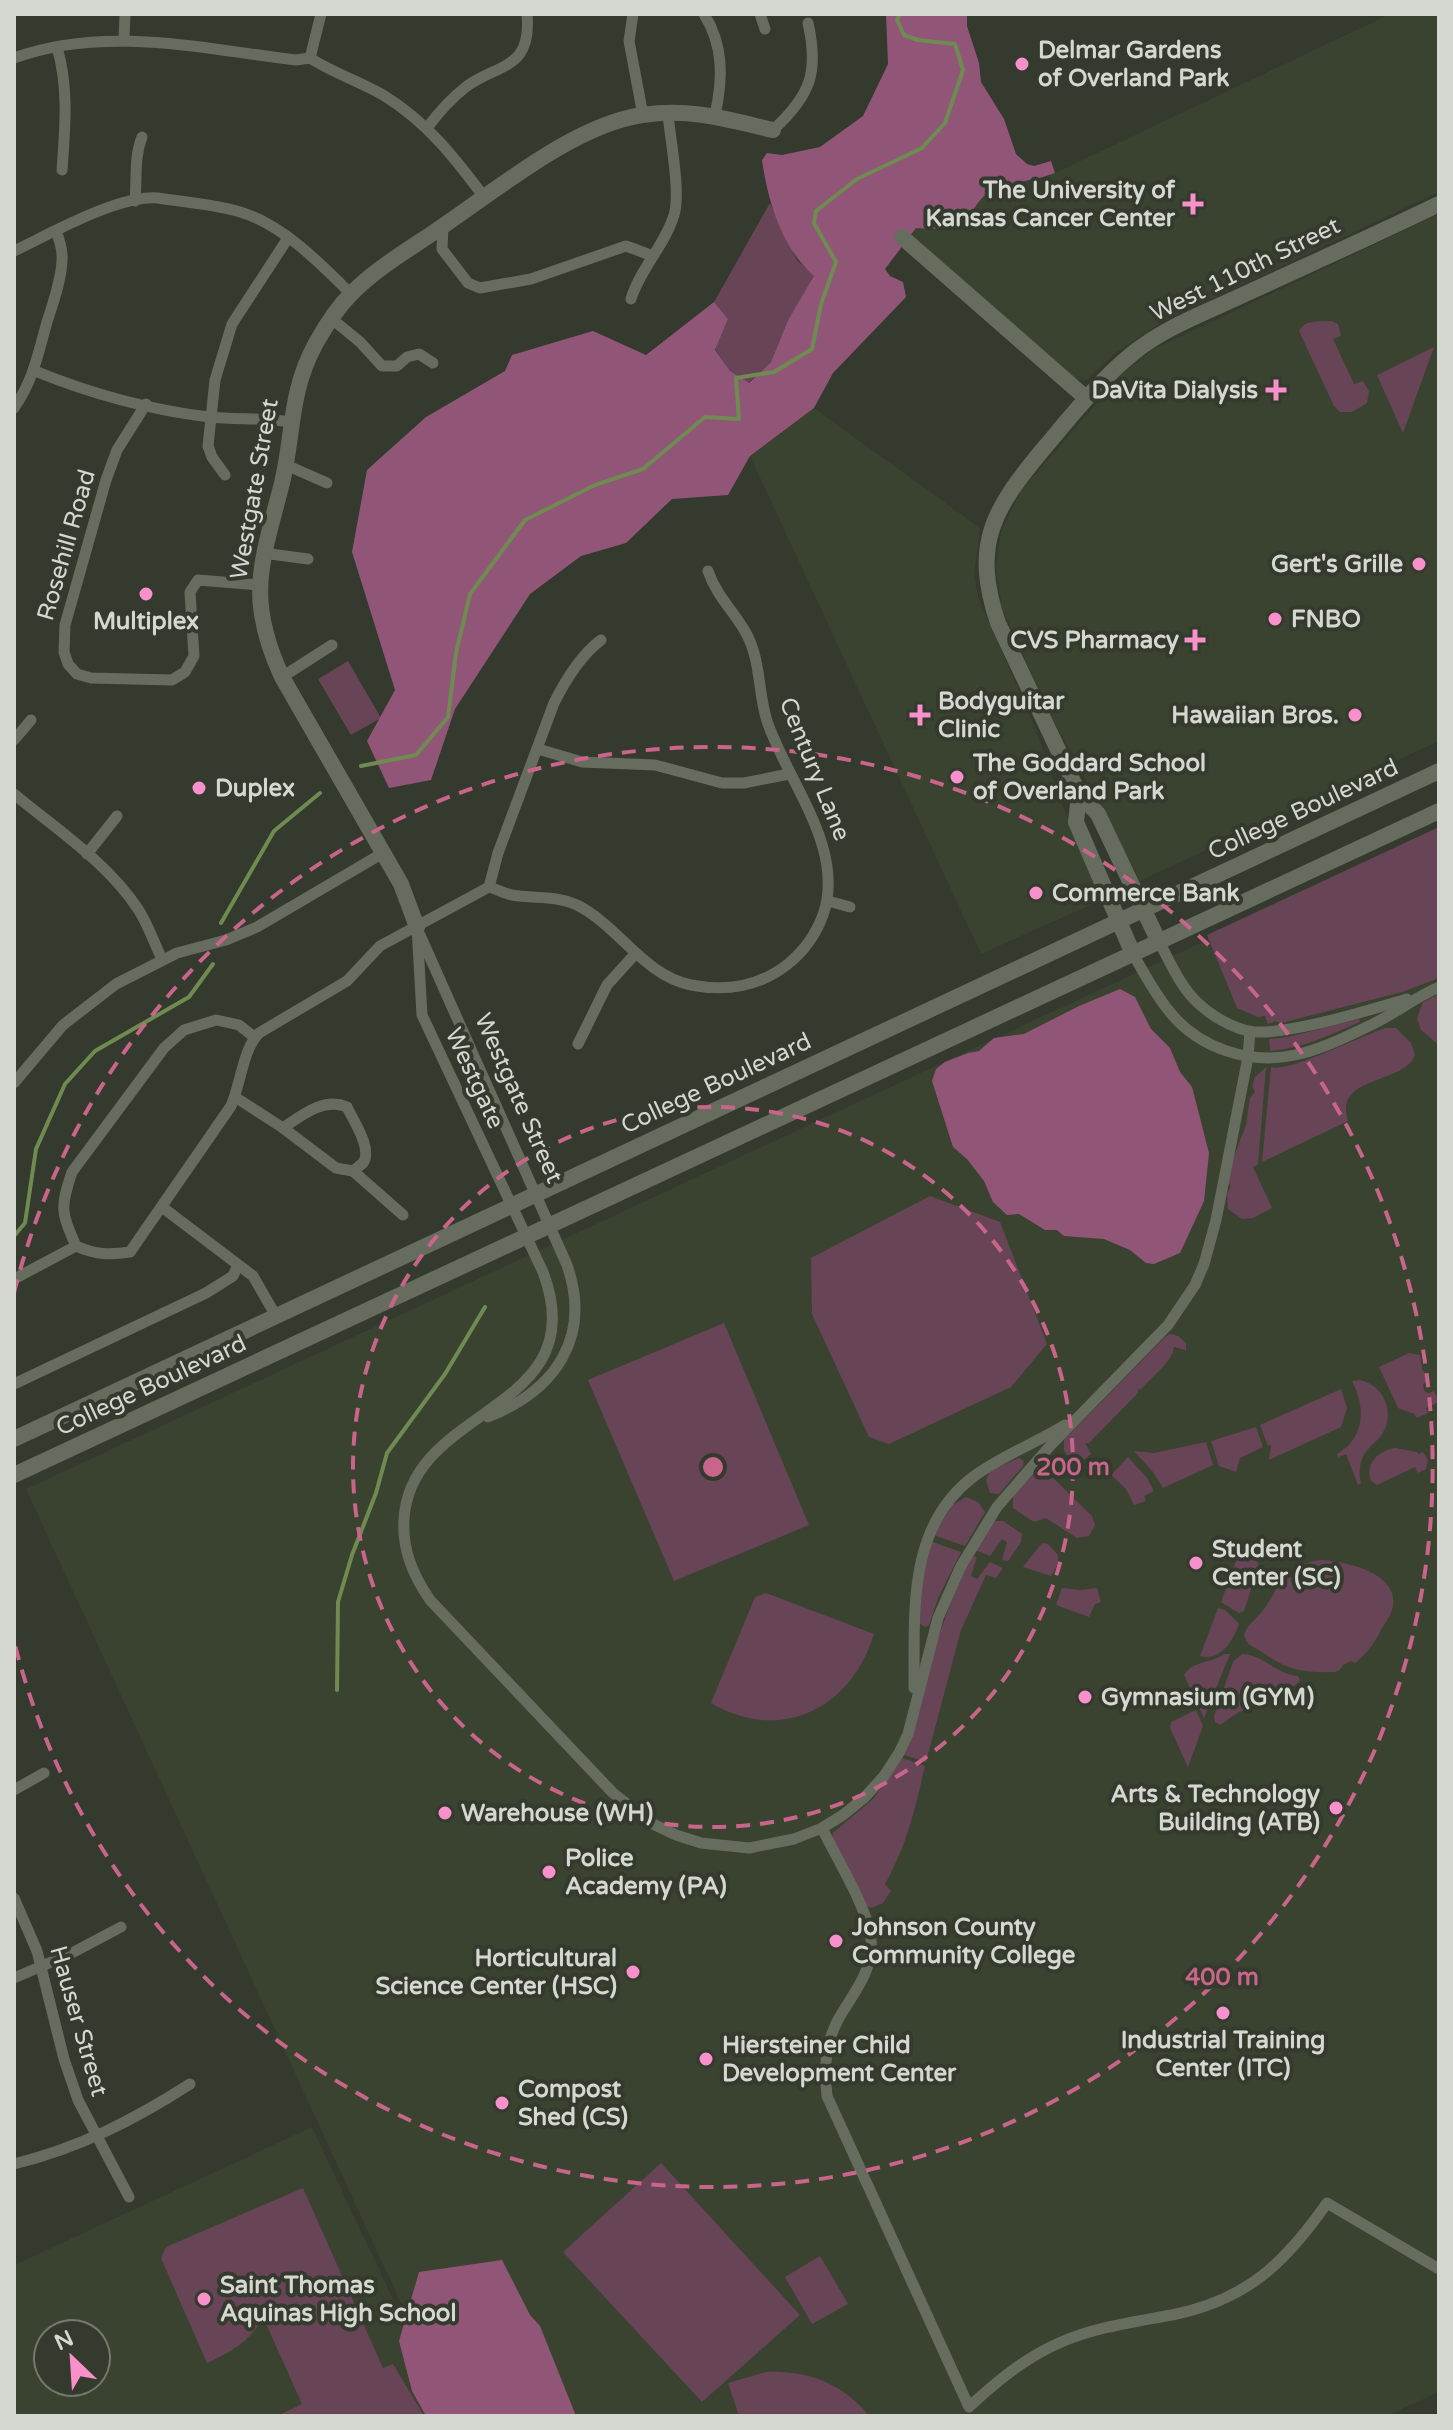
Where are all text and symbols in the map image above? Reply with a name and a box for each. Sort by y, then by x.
place label: Delmar Gardens of Overland Park [1038,36,1229,93]
marker: Delmar Gardens of Overland Park [1013,55,1031,73]
place label: The University of Kansas Cancer Center [926,176,1176,233]
marker: The University of Kansas Cancer Center [1182,193,1204,215]
street label: West 110th Street [1146,211,1345,328]
place label: DaVita Dialysis [1092,376,1258,405]
marker: DaVita Dialysis [1265,379,1287,401]
street label: Westgate Street [224,396,285,582]
street label: Rosehill Road [31,466,102,624]
place label: Gert's Grille [1271,550,1403,579]
marker: Gert's Grille [1410,555,1428,573]
marker: Multiplex [137,585,155,603]
place label: FNBO [1291,605,1361,634]
place label: Multiplex [93,607,199,636]
marker: FNBO [1266,610,1284,628]
place label: CVS Pharmacy [1010,626,1179,655]
marker: CVS Pharmacy [1186,631,1204,649]
place label: Bodyguitar Clinic [938,687,1065,744]
street label: Century Lane [773,693,856,845]
place label: Hawaiian Bros. [1171,701,1339,730]
marker: Bodyguitar Clinic [909,704,931,726]
marker: Hawaiian Bros. [1346,706,1364,724]
place label: The Goddard School of Overland Park [972,749,1206,806]
street label: College Boulevard [1203,753,1403,866]
marker: The Goddard School of Overland Park [948,768,966,786]
place label: Duplex [215,774,295,803]
marker: Duplex [190,779,208,797]
place label: Commerce Bank [1052,879,1240,908]
marker: Commerce Bank [1027,884,1045,902]
street label: Westgate Street [468,1009,569,1188]
street label: Westgate [439,1023,511,1133]
street label: College Boulevard [616,1027,816,1140]
street label: College Boulevard [51,1329,251,1442]
centre of rings [699,1453,727,1481]
text: 200 m [1036,1453,1110,1482]
place label: Student Center (SC) [1212,1535,1341,1592]
marker: Student Center (SC) [1187,1554,1205,1572]
place label: Gymnasium (GYM) [1101,1683,1314,1712]
marker: Gymnasium (GYM) [1076,1688,1094,1706]
place label: Arts & Technology Building (ATB) [1110,1780,1320,1837]
place label: Warehouse (WH) [461,1799,653,1828]
marker: Arts & Technology Building (ATB) [1327,1799,1345,1817]
marker: Warehouse (WH) [436,1804,454,1822]
place label: Police Academy (PA) [565,1844,727,1901]
marker: Police Academy (PA) [540,1863,558,1881]
place label: Johnson County Community College [851,1913,1076,1970]
marker: Johnson County Community College [827,1932,845,1950]
street label: Hauser Street [43,1943,114,2100]
place label: Horticultural Science Center (HSC) [376,1944,617,2001]
marker: Horticultural Science Center (HSC) [624,1963,642,1981]
text: 400 m [1185,1963,1259,1992]
marker: Industrial Training Center (ITC) [1214,2004,1232,2022]
place label: Industrial Training Center (ITC) [1121,2026,1325,2083]
place label: Hiersteiner Child Development Center [722,2031,957,2088]
marker: Hiersteiner Child Development Center [697,2050,715,2068]
place label: Compost Shed (CS) [518,2075,628,2132]
marker: Compost Shed (CS) [493,2094,511,2112]
place label: Saint Thomas Aquinas High School [220,2271,456,2328]
marker: Saint Thomas Aquinas High School [195,2290,213,2308]
north arrow [32,2318,112,2398]
text: N [50,2325,77,2356]

